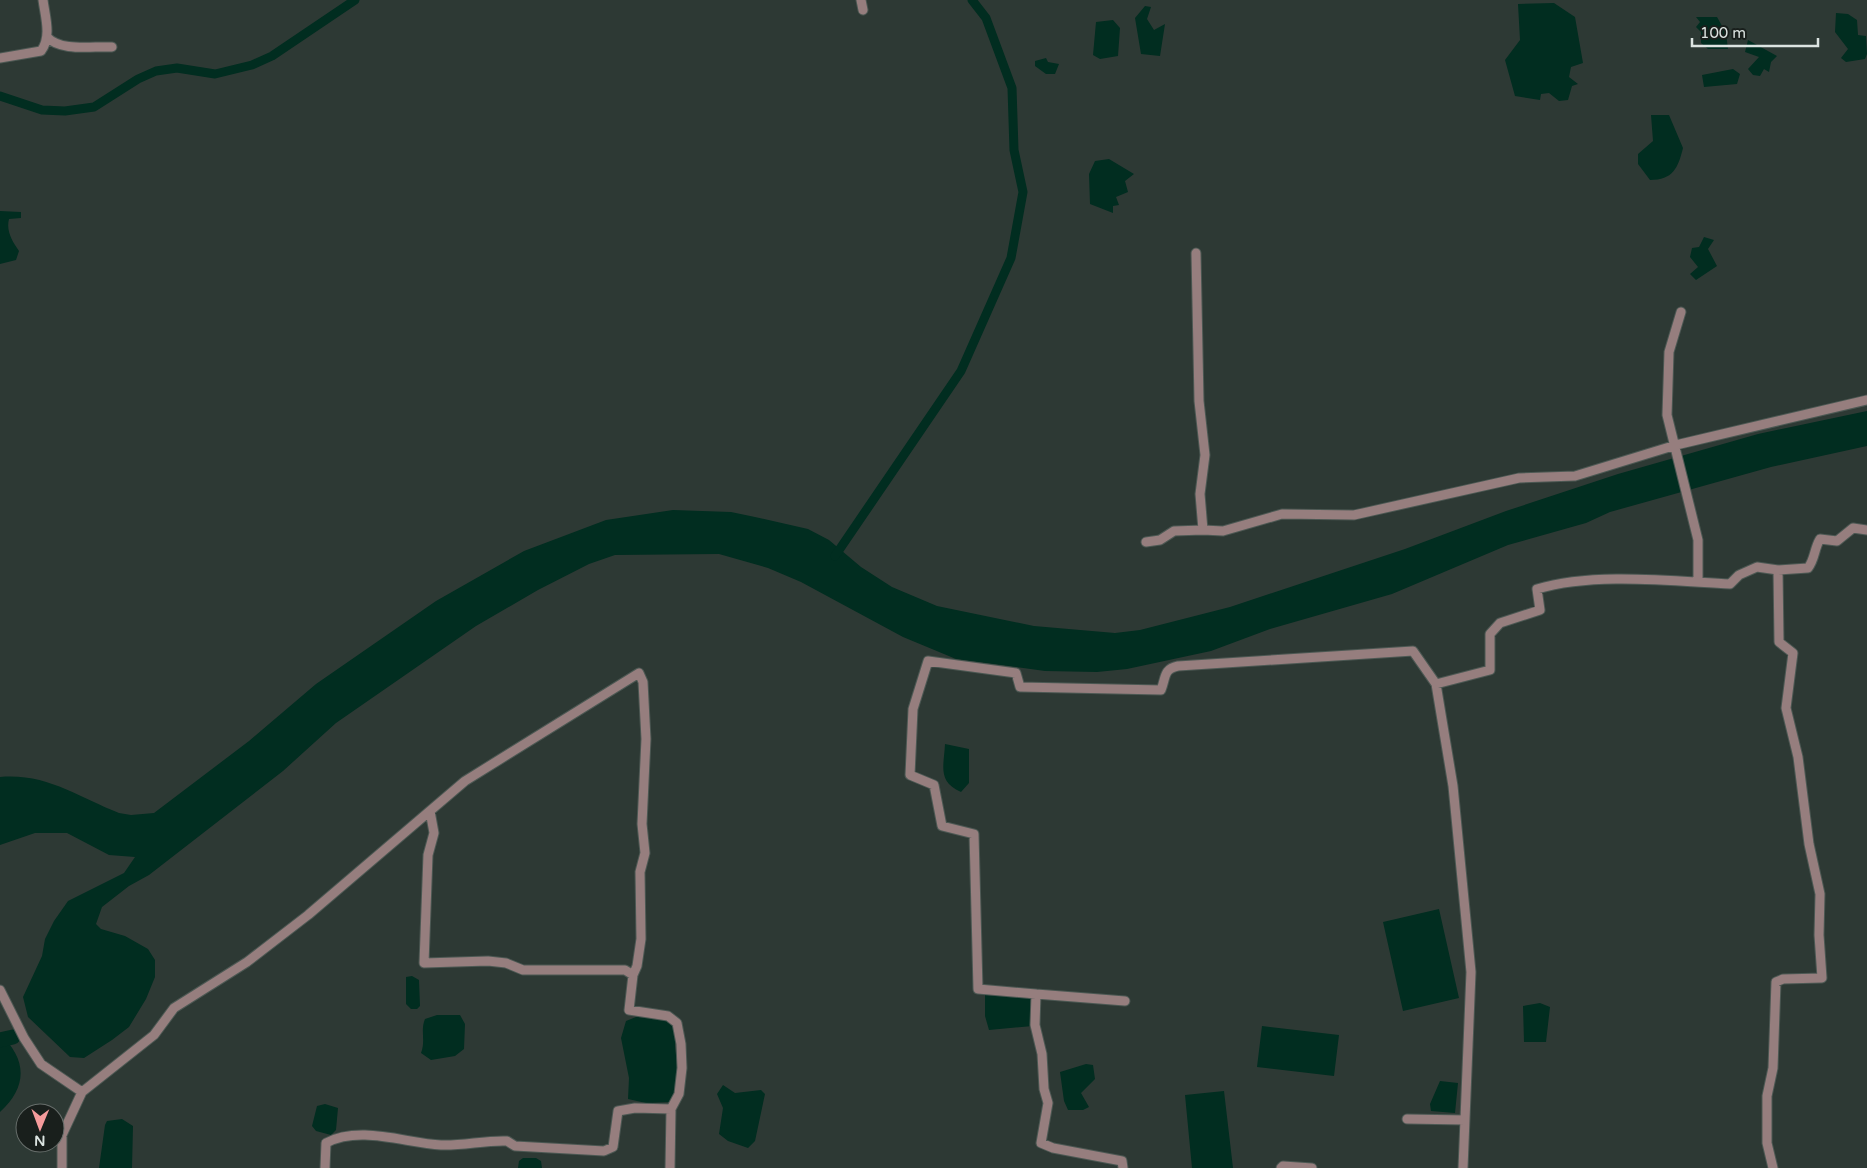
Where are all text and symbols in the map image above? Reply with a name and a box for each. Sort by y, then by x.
scale bar [1692,15,1818,47]
text: 100 m [1700,24,1746,42]
north arrow [15,1103,65,1153]
text: N [34,1132,46,1149]

